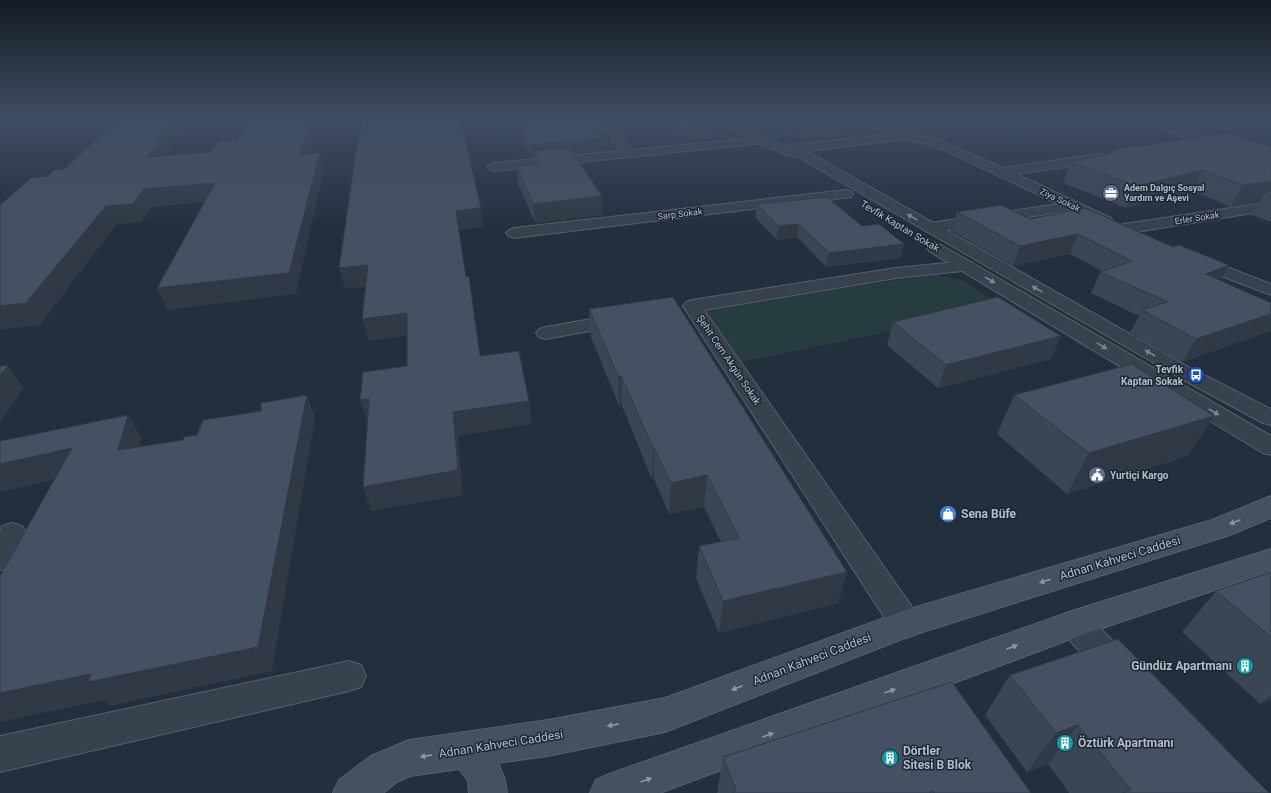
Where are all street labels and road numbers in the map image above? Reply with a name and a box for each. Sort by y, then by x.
street label: Ziya Sokak [1038,186,1082,214]
street label: Tevfik Kaptan Sokak [859,198,942,254]
street label: Sarp Sokak [657,206,703,222]
street label: Erler Sokak [1174,209,1220,226]
street label: Şehit Cem Akgün Sokak [695,313,764,408]
street label: Adnan Kahveci Caddesi [1058,533,1182,583]
street label: Adnan Kahveci Caddesi [751,630,873,688]
street label: Adnan Kahveci Caddesi [438,727,564,761]

